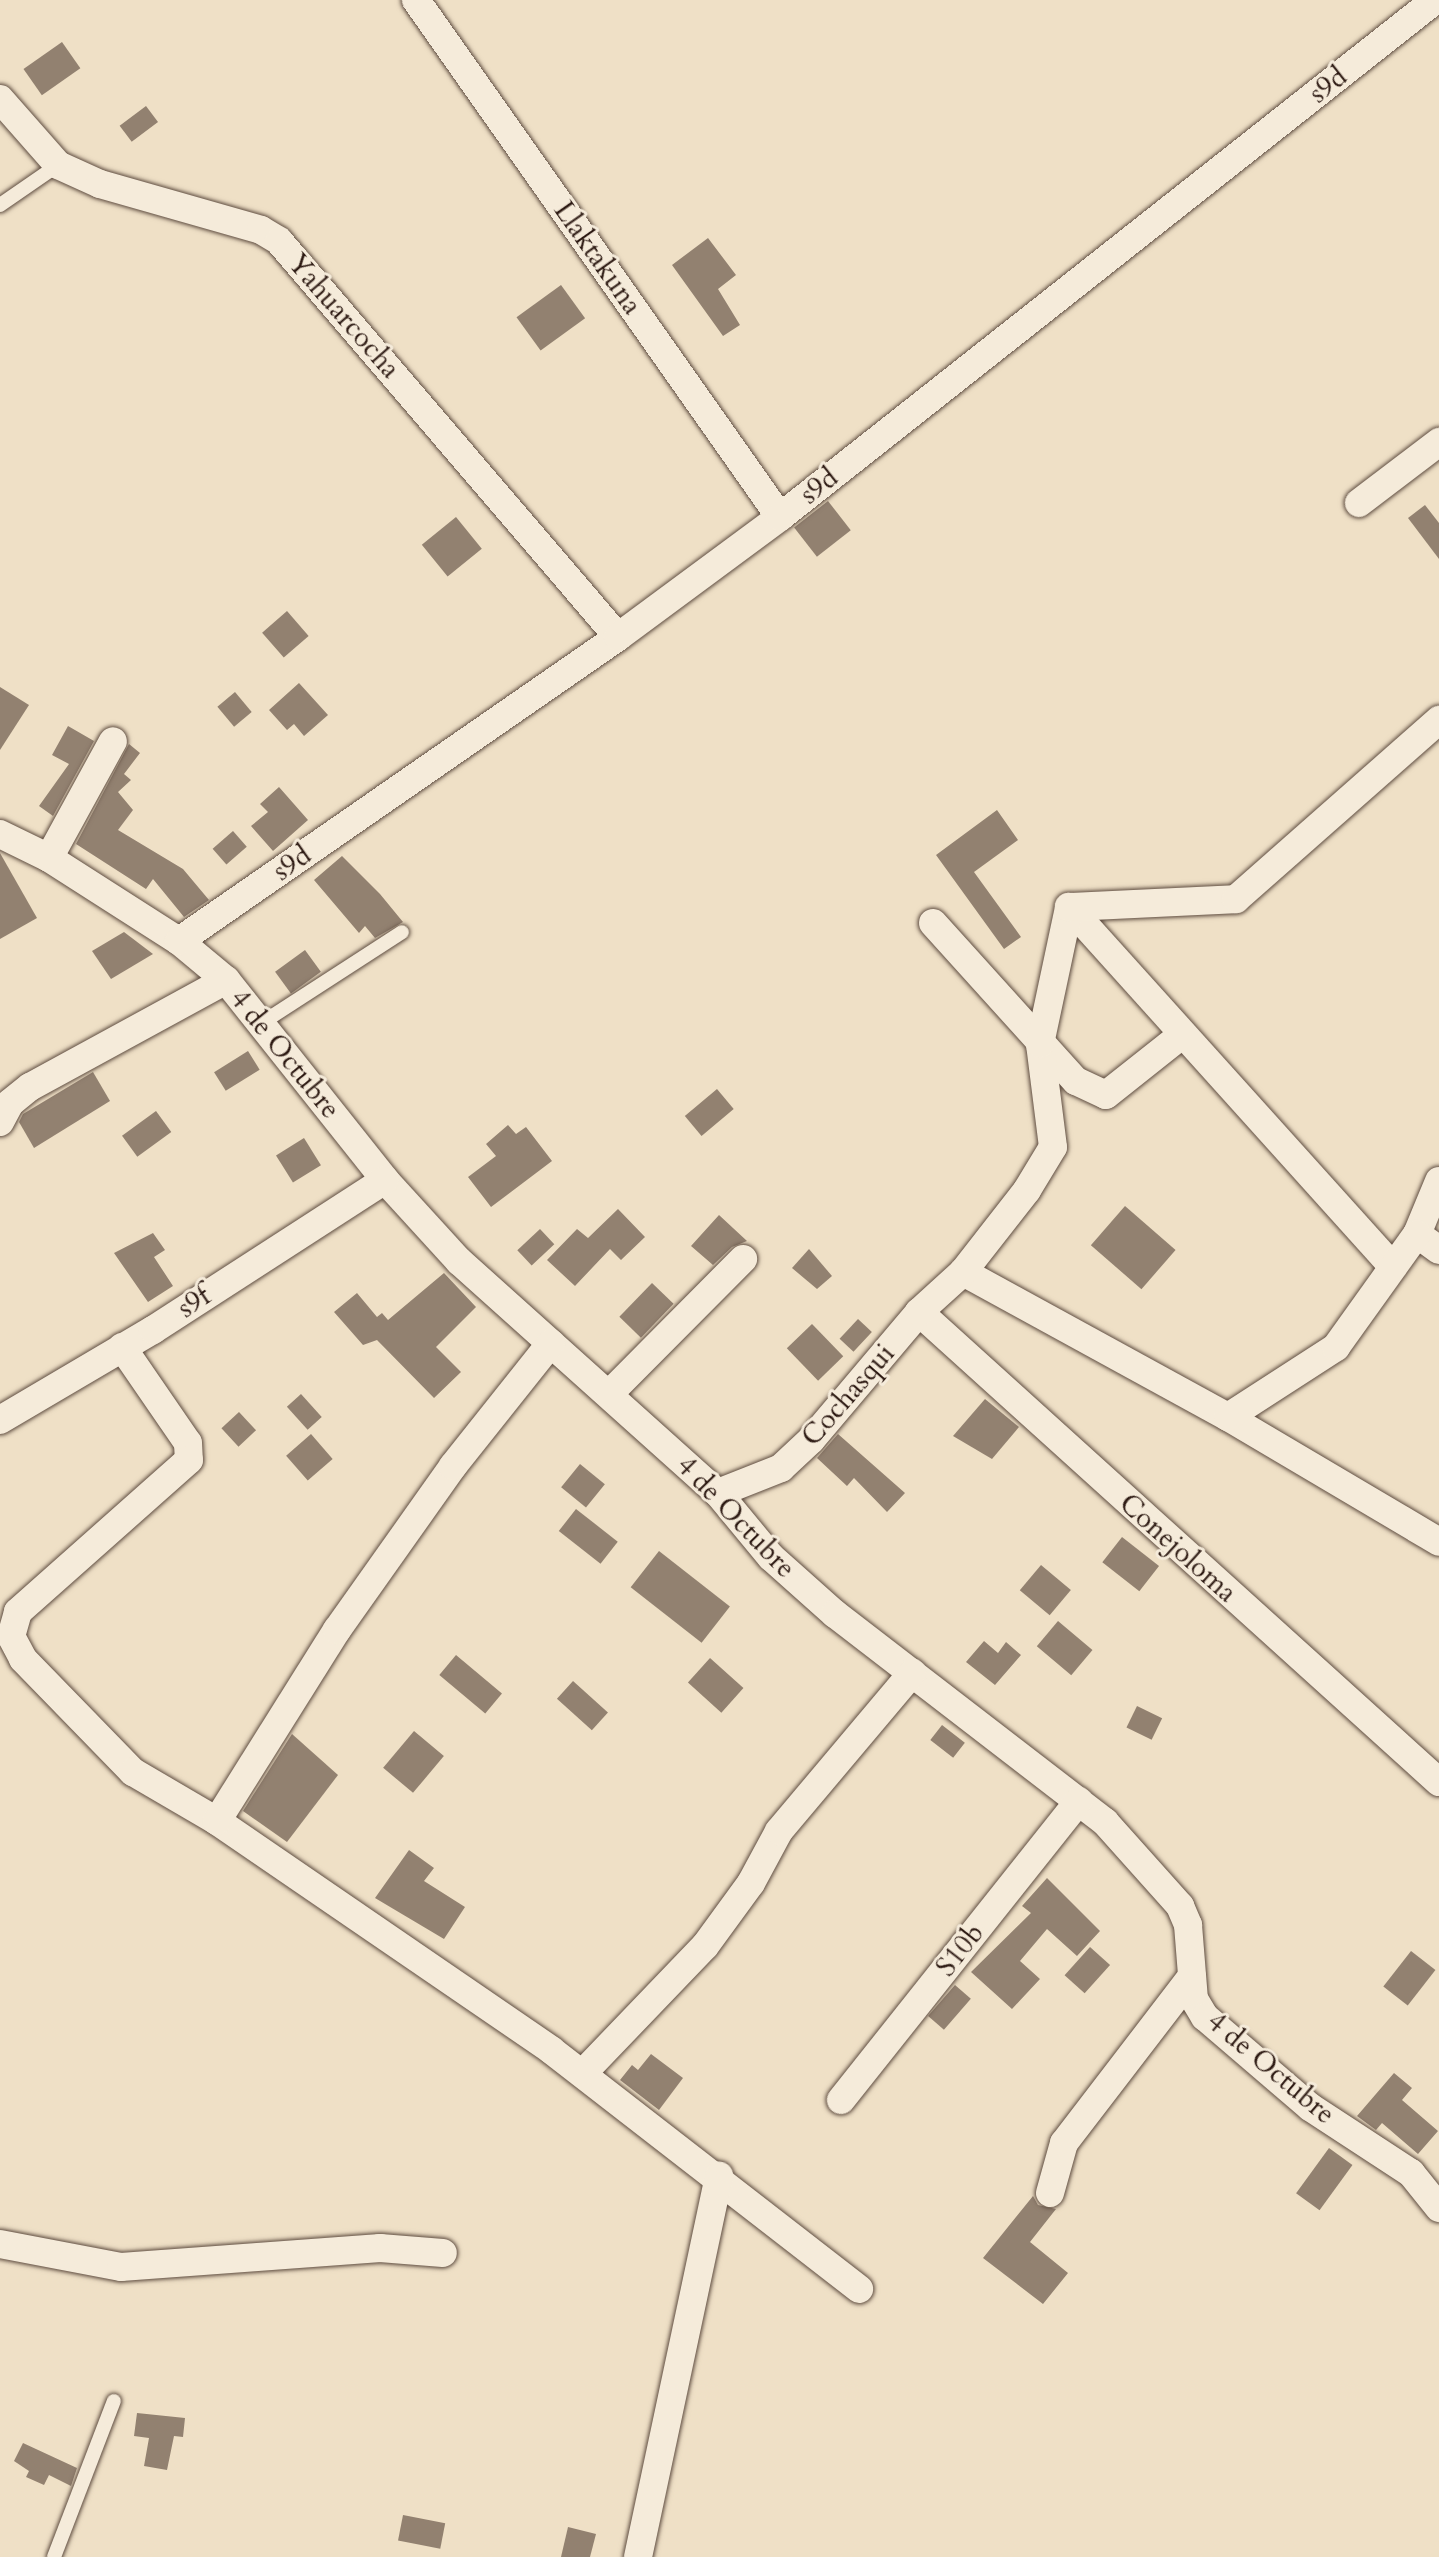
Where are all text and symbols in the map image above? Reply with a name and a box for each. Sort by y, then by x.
street label: s9d [1302,60,1354,110]
street label: Llaktakuna [547,195,649,321]
street label: Yahuarcocha [281,247,407,385]
street label: s9d [793,461,845,511]
street label: s9d [267,838,317,888]
street label: 4 de Octubre [223,983,347,1125]
street label: s9f [171,1279,217,1325]
street label: Cochasqui [795,1337,901,1453]
street label: 4 de Octubre [670,1449,802,1585]
street label: Conejoloma [1112,1487,1244,1609]
street label: S10b [929,1917,991,1983]
street label: 4 de Octubre [1200,2005,1342,2131]

